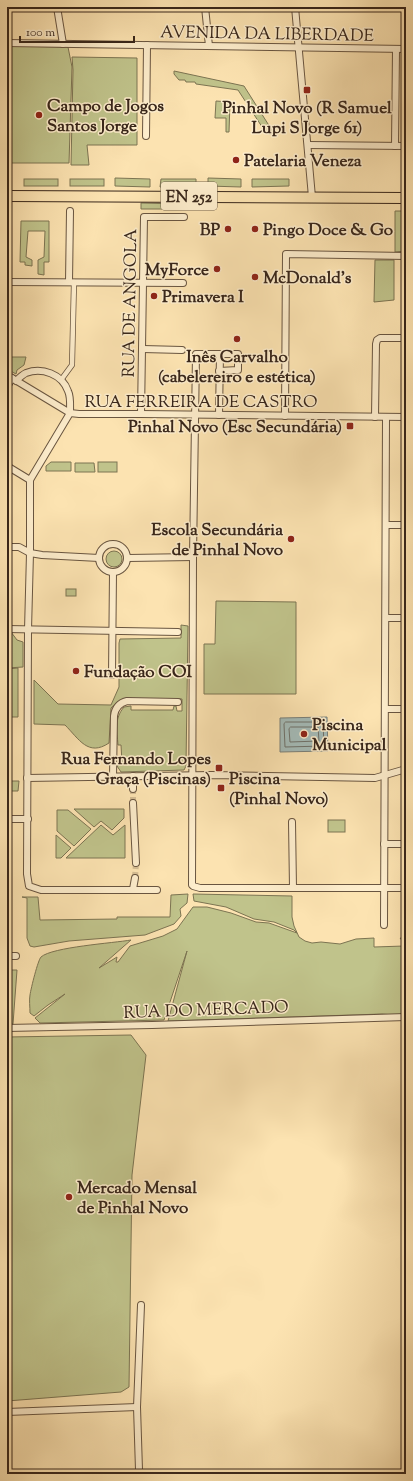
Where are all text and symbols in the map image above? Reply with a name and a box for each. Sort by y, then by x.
scale bar [20,18,134,44]
street label: AVENIDA DA LIBERDADE [160,21,374,49]
text: 100 m [26,24,55,42]
marker: Pinhal Novo (R Samuel Lupi S Jorge 61) [302,85,312,95]
place label: Campo de Jogos Santos Jorge [47,95,164,139]
place label: Pinhal Novo (R Samuel Lupi S Jorge 61) [222,97,392,141]
marker: Campo de Jogos Santos Jorge [34,110,44,120]
place label: Patelaria Veneza [244,150,362,174]
marker: Patelaria Veneza [231,155,241,165]
road number: EN 252 [161,182,217,210]
place label: BP [200,219,220,243]
place label: Pingo Doce & Go [263,219,393,243]
marker: BP [223,224,233,234]
marker: Pingo Doce & Go [250,224,260,234]
street label: RUA DE ANGOLA [118,228,144,378]
place label: MyForce [145,259,209,283]
marker: MyForce [212,264,222,274]
place label: McDonald's [263,267,352,291]
marker: McDonald's [250,272,260,282]
place label: Primavera I [162,286,244,310]
marker: Primavera I [149,291,159,301]
marker: Inês Carvalho (cabelereiro e estética) [232,334,242,344]
place label: Inês Carvalho (cabelereiro e estética) [158,346,316,390]
street label: RUA FERREIRA DE CASTRO [84,391,318,415]
place label: Pinhal Novo (Esc Secundária) [128,416,342,440]
marker: Pinhal Novo (Esc Secundária) [345,421,355,431]
place label: Escola Secundária de Pinhal Novo [151,519,283,563]
marker: Escola Secundária de Pinhal Novo [286,534,296,544]
place label: Fundação COI [84,661,192,685]
marker: Fundação COI [71,666,81,676]
place label: Piscina Municipal [312,714,387,758]
marker: Piscina Municipal [299,729,309,739]
place label: Rua Fernando Lopes Graça (Piscinas) [61,748,211,792]
marker: Rua Fernando Lopes Graça (Piscinas) [214,763,224,773]
place label: Piscina (Pinhal Novo) [229,768,329,812]
marker: Piscina (Pinhal Novo) [216,783,226,793]
street label: RUA DO MERCADO [123,996,289,1026]
place label: Mercado Mensal de Pinhal Novo [77,1177,197,1221]
marker: Mercado Mensal de Pinhal Novo [64,1192,74,1202]

